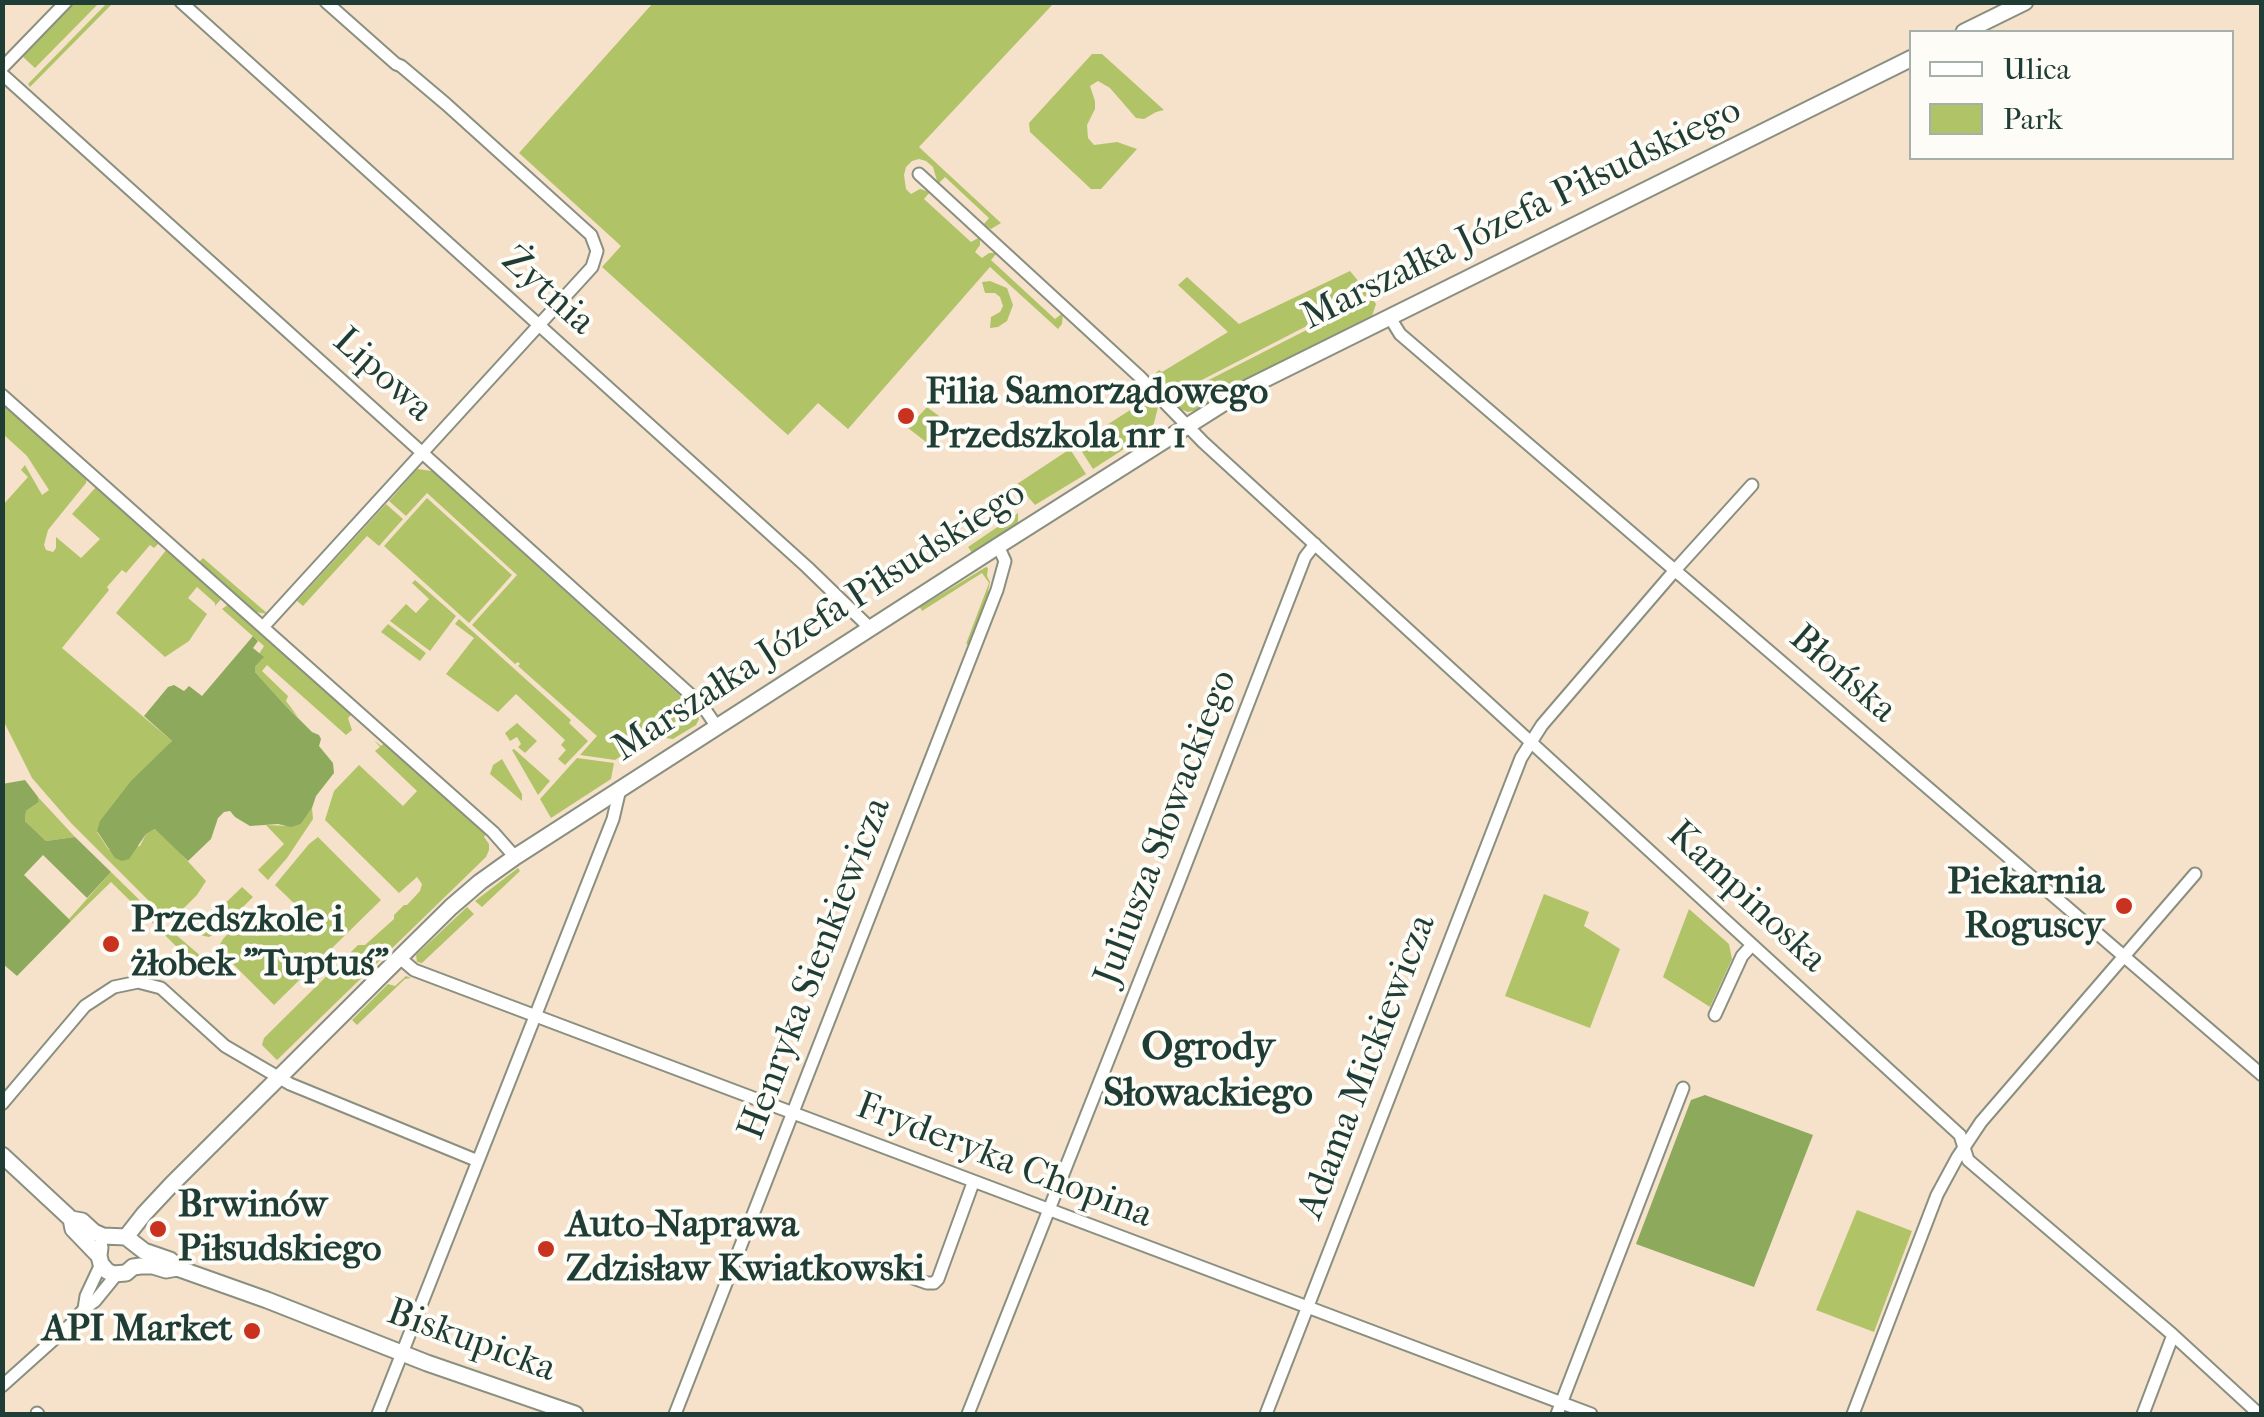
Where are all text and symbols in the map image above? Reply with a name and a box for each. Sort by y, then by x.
legend [1909,30,2234,160]
text: Ulica [2003,52,2070,87]
street label: Marszałka Józefa Piłsudskiego [1295,89,1749,341]
text: Park [2003,102,2063,137]
street label: Żytnia [491,238,603,346]
street label: Lipowa [323,319,441,433]
place label: Filia Samorządowego Przedszkola nr 1 [926,371,1268,460]
marker: Filia Samorządowego Przedszkola nr 1 [895,405,917,427]
street label: Marszałka Józefa Piłsudskiego [605,471,1035,773]
street label: Błońska [1779,616,1905,734]
street label: Juliusza Słowackiego [1086,664,1248,992]
street label: Henryka Sienkiewicza [730,792,902,1146]
street label: Kampinoska [1657,813,1835,983]
place label: Piekarnia Roguscy [1947,861,2104,951]
marker: Piekarnia Roguscy [2113,895,2135,917]
place label: Przedszkole i żłobek "Tuptuś" [131,899,389,988]
street label: Adama Mickiewicza [1289,909,1447,1225]
marker: Przedszkole i żłobek "Tuptuś" [100,933,122,955]
district label: Ogrody Słowackiego [1103,1025,1313,1119]
street label: Fryderyka Chopina [849,1085,1159,1239]
place label: Brwinów Piłsudskiego [178,1184,382,1274]
place label: Auto-Naprawa Zdzisław Kwiatkowski [566,1204,925,1294]
marker: Brwinów Piłsudskiego [147,1218,169,1240]
marker: Auto-Naprawa Zdzisław Kwiatkowski [535,1238,557,1260]
street label: Biskupicka [380,1290,562,1394]
place label: API Market [42,1308,232,1354]
marker: API Market [241,1320,263,1342]

